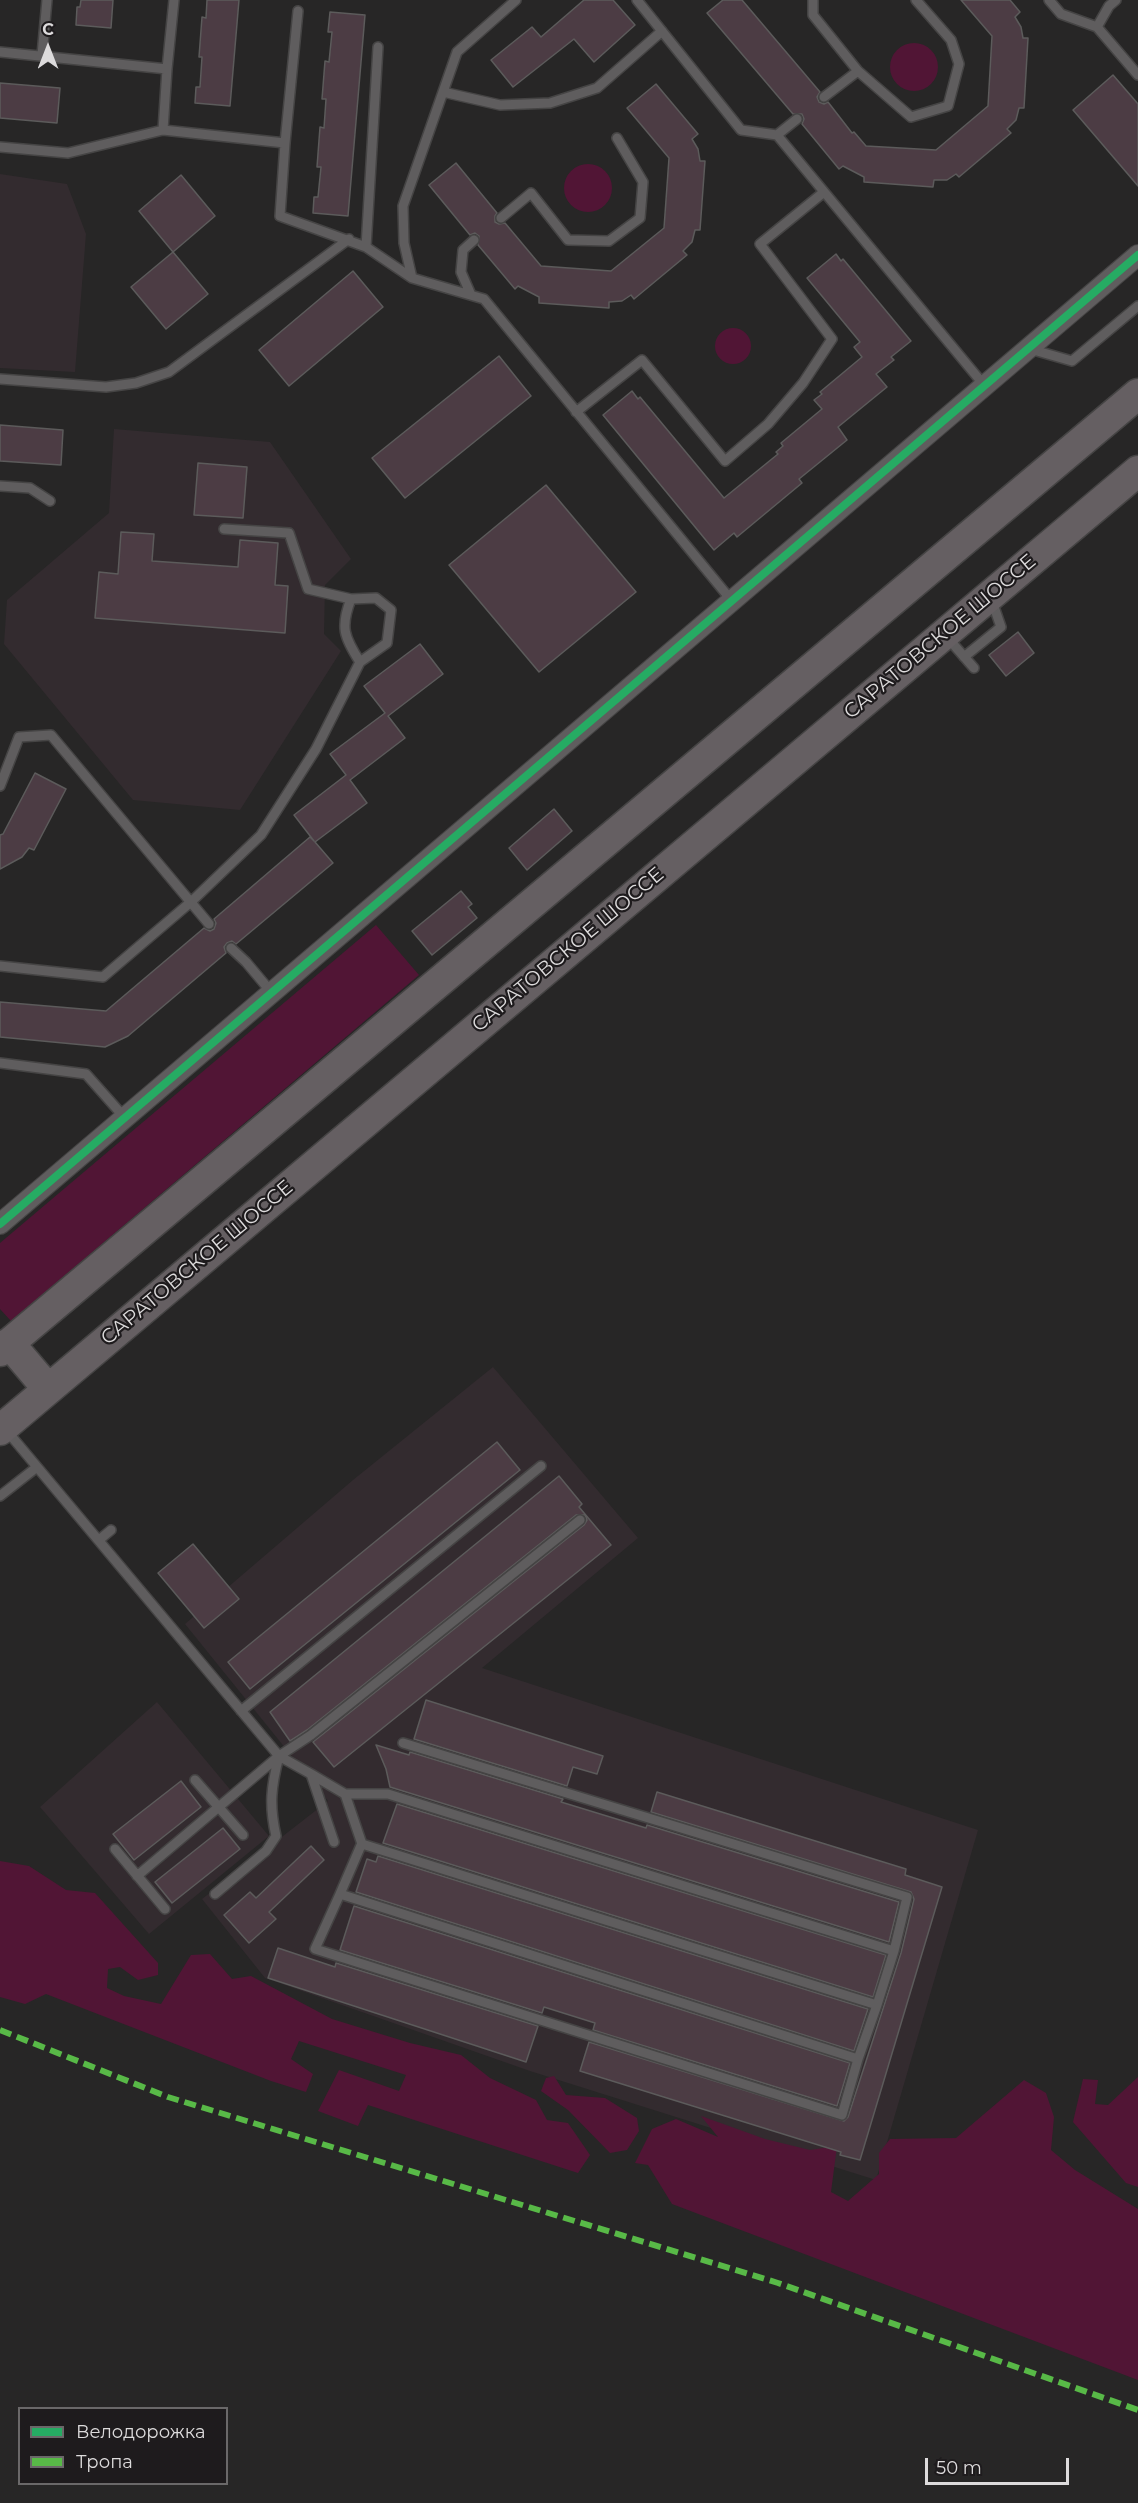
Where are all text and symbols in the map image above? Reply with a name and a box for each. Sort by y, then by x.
north arrow [18,18,78,78]
text: С [42,20,54,39]
street label: САРАТОВСКОЕ ШОССЕ [839,550,1041,724]
street label: САРАТОВСКОЕ ШОССЕ [467,863,669,1037]
street label: САРАТОВСКОЕ ШОССЕ [96,1176,298,1350]
legend [18,2407,228,2485]
text: Велодорожка [76,2421,205,2443]
scale bar [928,2446,1072,2484]
text: Тропа [76,2451,133,2473]
text: 50 m [936,2457,982,2479]

